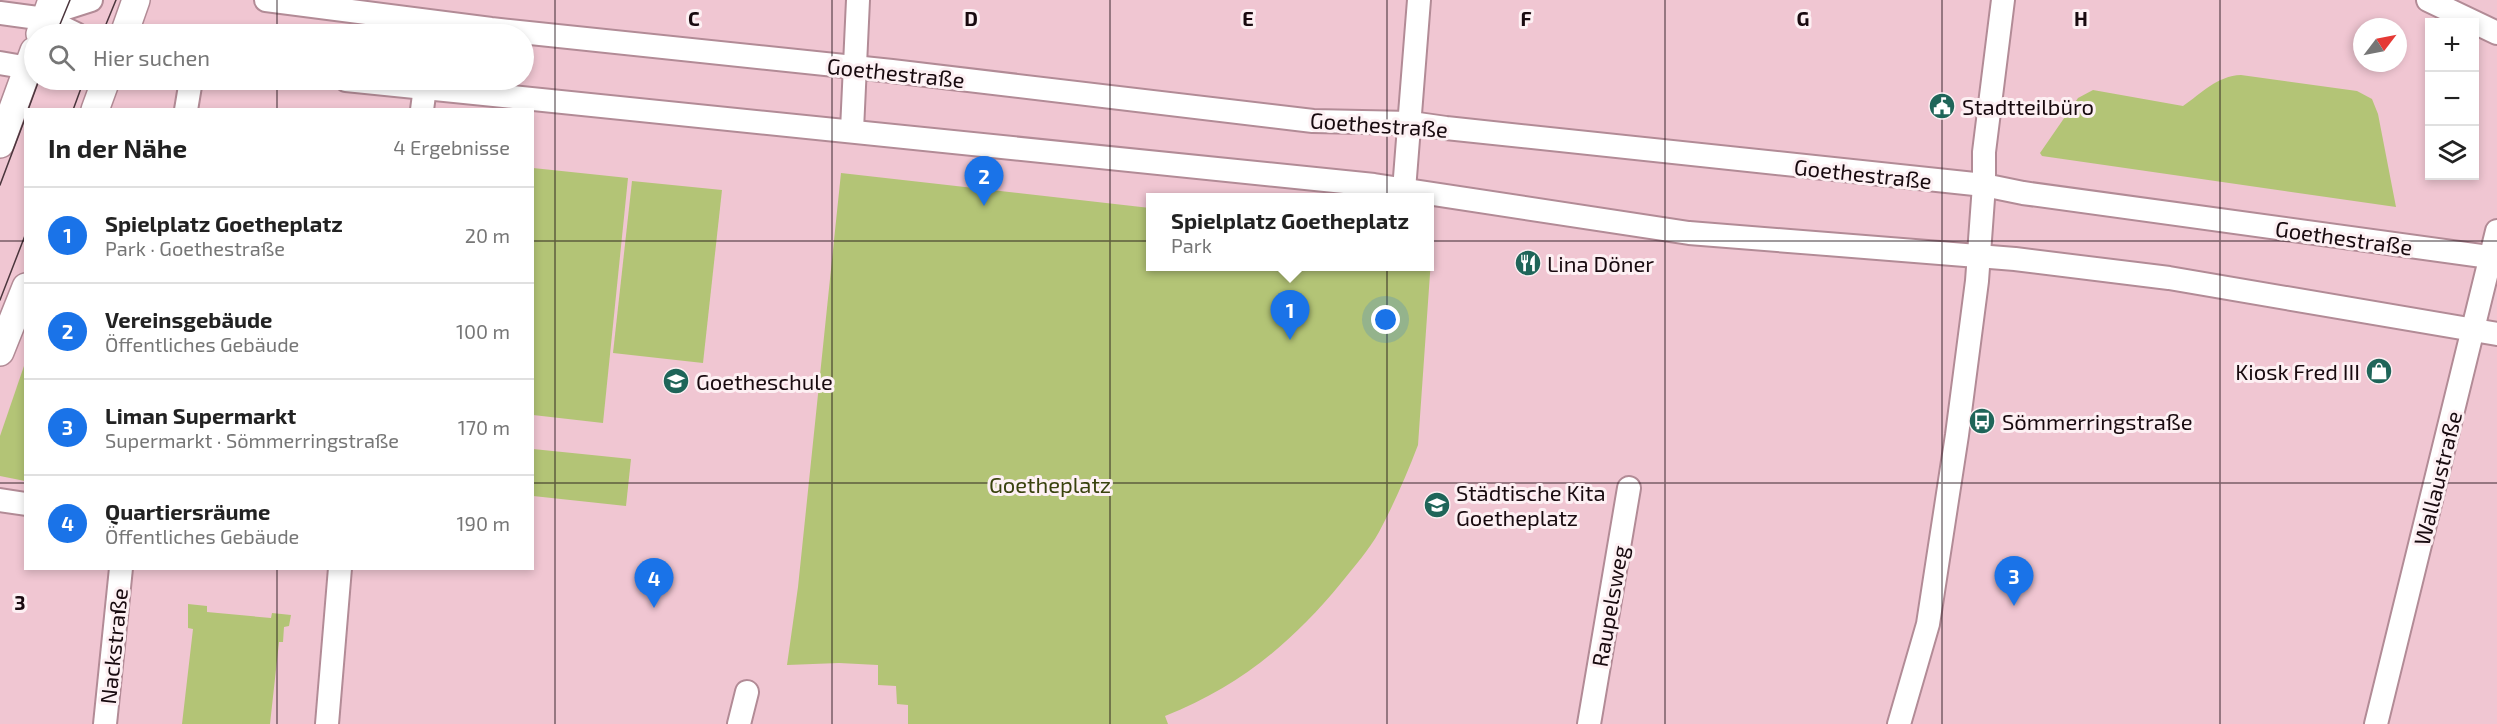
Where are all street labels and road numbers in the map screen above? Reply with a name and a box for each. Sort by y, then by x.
street label: Goethestraße [826,52,966,92]
street label: Goethestraße [1309,106,1449,142]
street label: Goethestraße [1793,153,1933,193]
street label: Goethestraße [2274,215,2414,259]
street label: Wallaustraße [2408,408,2466,548]
street label: Raupelsweg [1586,543,1632,669]
street label: Nackstraße [94,587,132,705]

